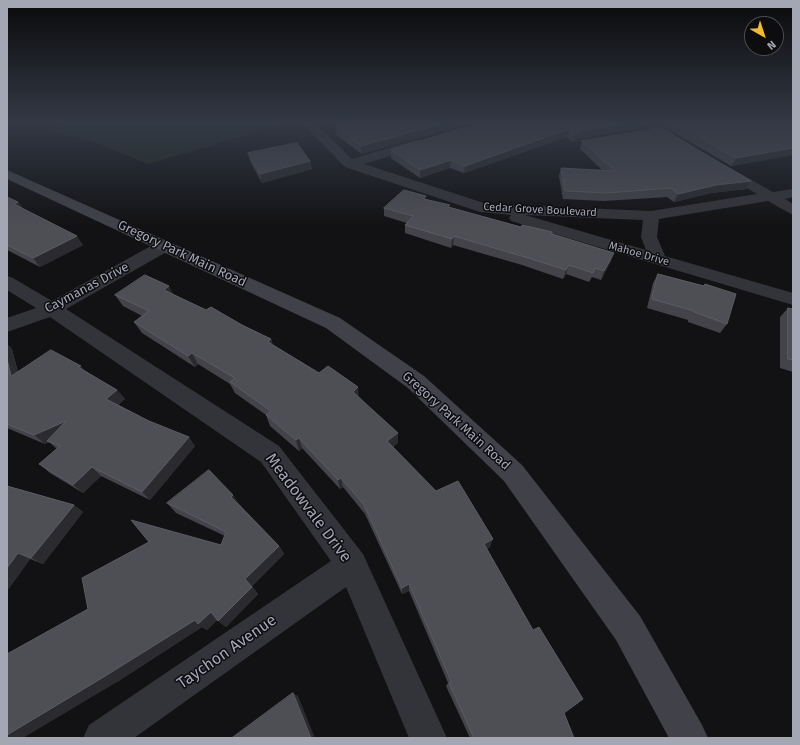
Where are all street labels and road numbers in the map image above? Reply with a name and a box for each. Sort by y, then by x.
street label: Cedar Grove Boulevard [483,200,597,220]
street label: Gregory Park Main Road [115,217,249,291]
street label: Mahoe Drive [607,239,671,269]
street label: Caymanas Drive [42,259,132,317]
street label: Gregory Park Main Road [399,368,513,474]
street label: Meadowvale Drive [261,450,355,566]
street label: Taychon Avenue [174,611,280,693]

